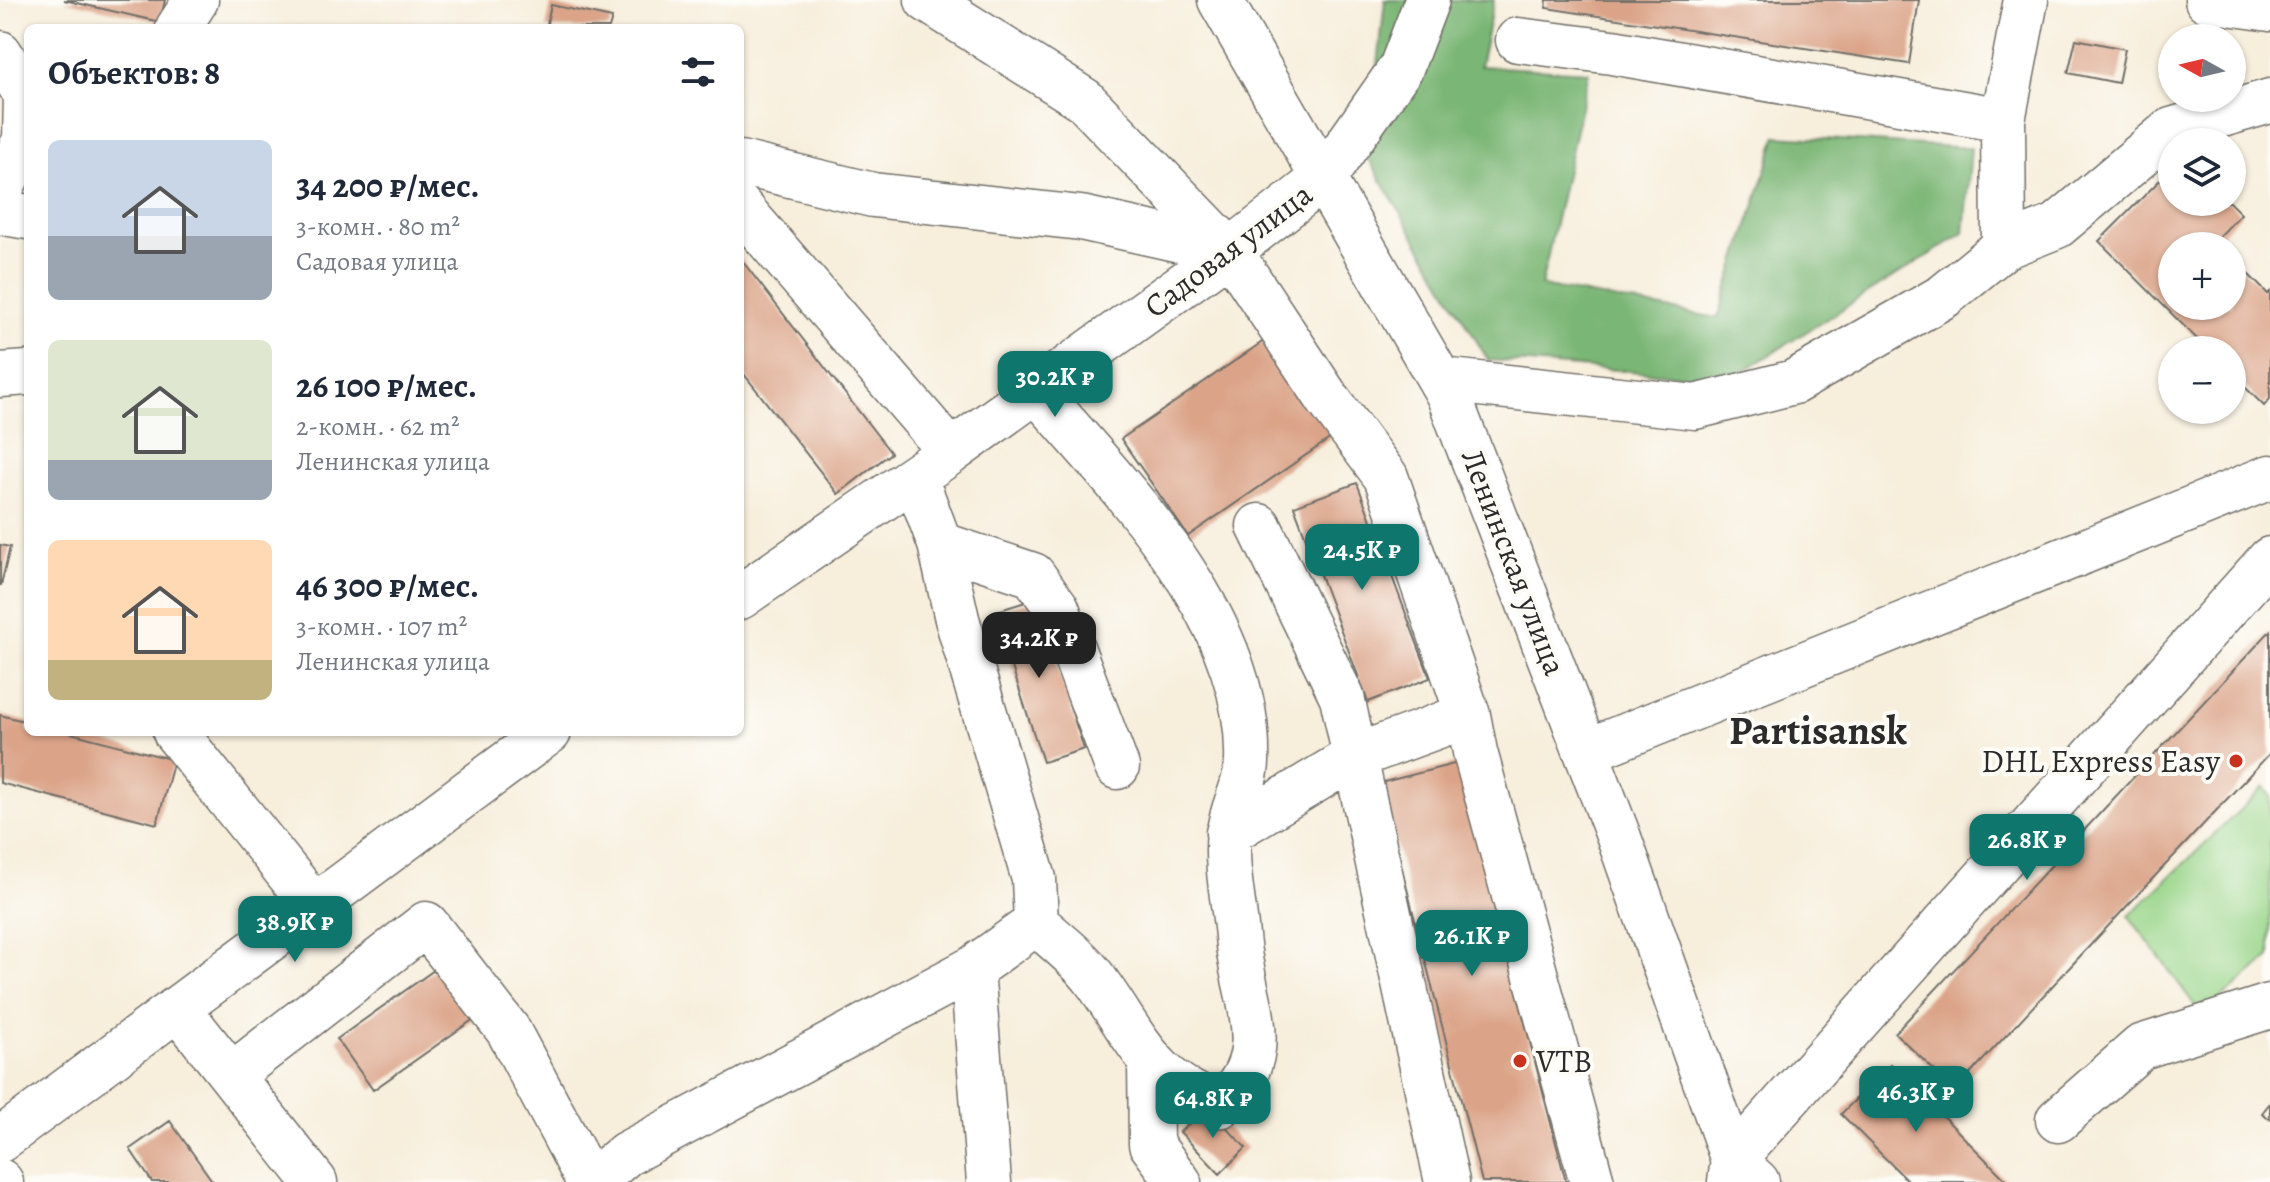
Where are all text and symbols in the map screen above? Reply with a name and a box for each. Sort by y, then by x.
north arrow [2158,24,2246,112]
map controls [2158,24,2246,424]
text: Объектов: 8 [48,49,220,96]
icon: filters [676,50,720,94]
button: layers [2158,128,2246,216]
text: 34 200 ₽/мес. [296,162,480,209]
icon: home [112,172,208,268]
street label: Садовая улица [1135,172,1321,328]
text: 3-комн. · 80 m² [296,209,460,244]
button: + [2158,232,2246,320]
text: Садовая улица [296,244,459,279]
button: − [2158,336,2246,424]
pin: 30.2K ₽ [981,351,1129,419]
text: 30.2K ₽ [1016,359,1094,394]
text: 26 100 ₽/мес. [296,362,477,409]
icon: home [112,372,208,468]
text: 2-комн. · 62 m² [296,409,459,444]
street label: Ленинская улица [1451,443,1577,682]
text: Ленинская улица [296,444,490,479]
pin: 24.5K ₽ [1288,524,1436,592]
text: 24.5K ₽ [1323,532,1401,567]
text: 46 300 ₽/мес. [296,562,479,609]
icon: home [112,572,208,668]
text: 3-комн. · 107 m² [296,609,467,644]
pin: 34.2K ₽ [965,612,1113,680]
text: 34.2K ₽ [1000,620,1078,655]
text: Ленинская улица [296,644,490,679]
district label: Partisansk [1729,703,1907,758]
place label: DHL Express Easy [1981,739,2221,783]
marker: DHL Express Easy [2227,752,2245,770]
pin: 26.8K ₽ [1953,814,2101,882]
text: 26.8K ₽ [1987,822,2067,857]
pin: 38.9K ₽ [221,896,369,964]
text: 38.9K ₽ [256,904,334,939]
pin: 26.1K ₽ [1398,910,1546,978]
text: 26.1K ₽ [1434,918,1510,953]
place label: VTB [1535,1039,1592,1083]
marker: VTB [1511,1052,1529,1070]
pin: 46.3K ₽ [1842,1066,1990,1134]
pin: 64.8K ₽ [1139,1072,1287,1140]
text: 46.3K ₽ [1877,1074,1955,1109]
text: 64.8K ₽ [1174,1080,1252,1115]

